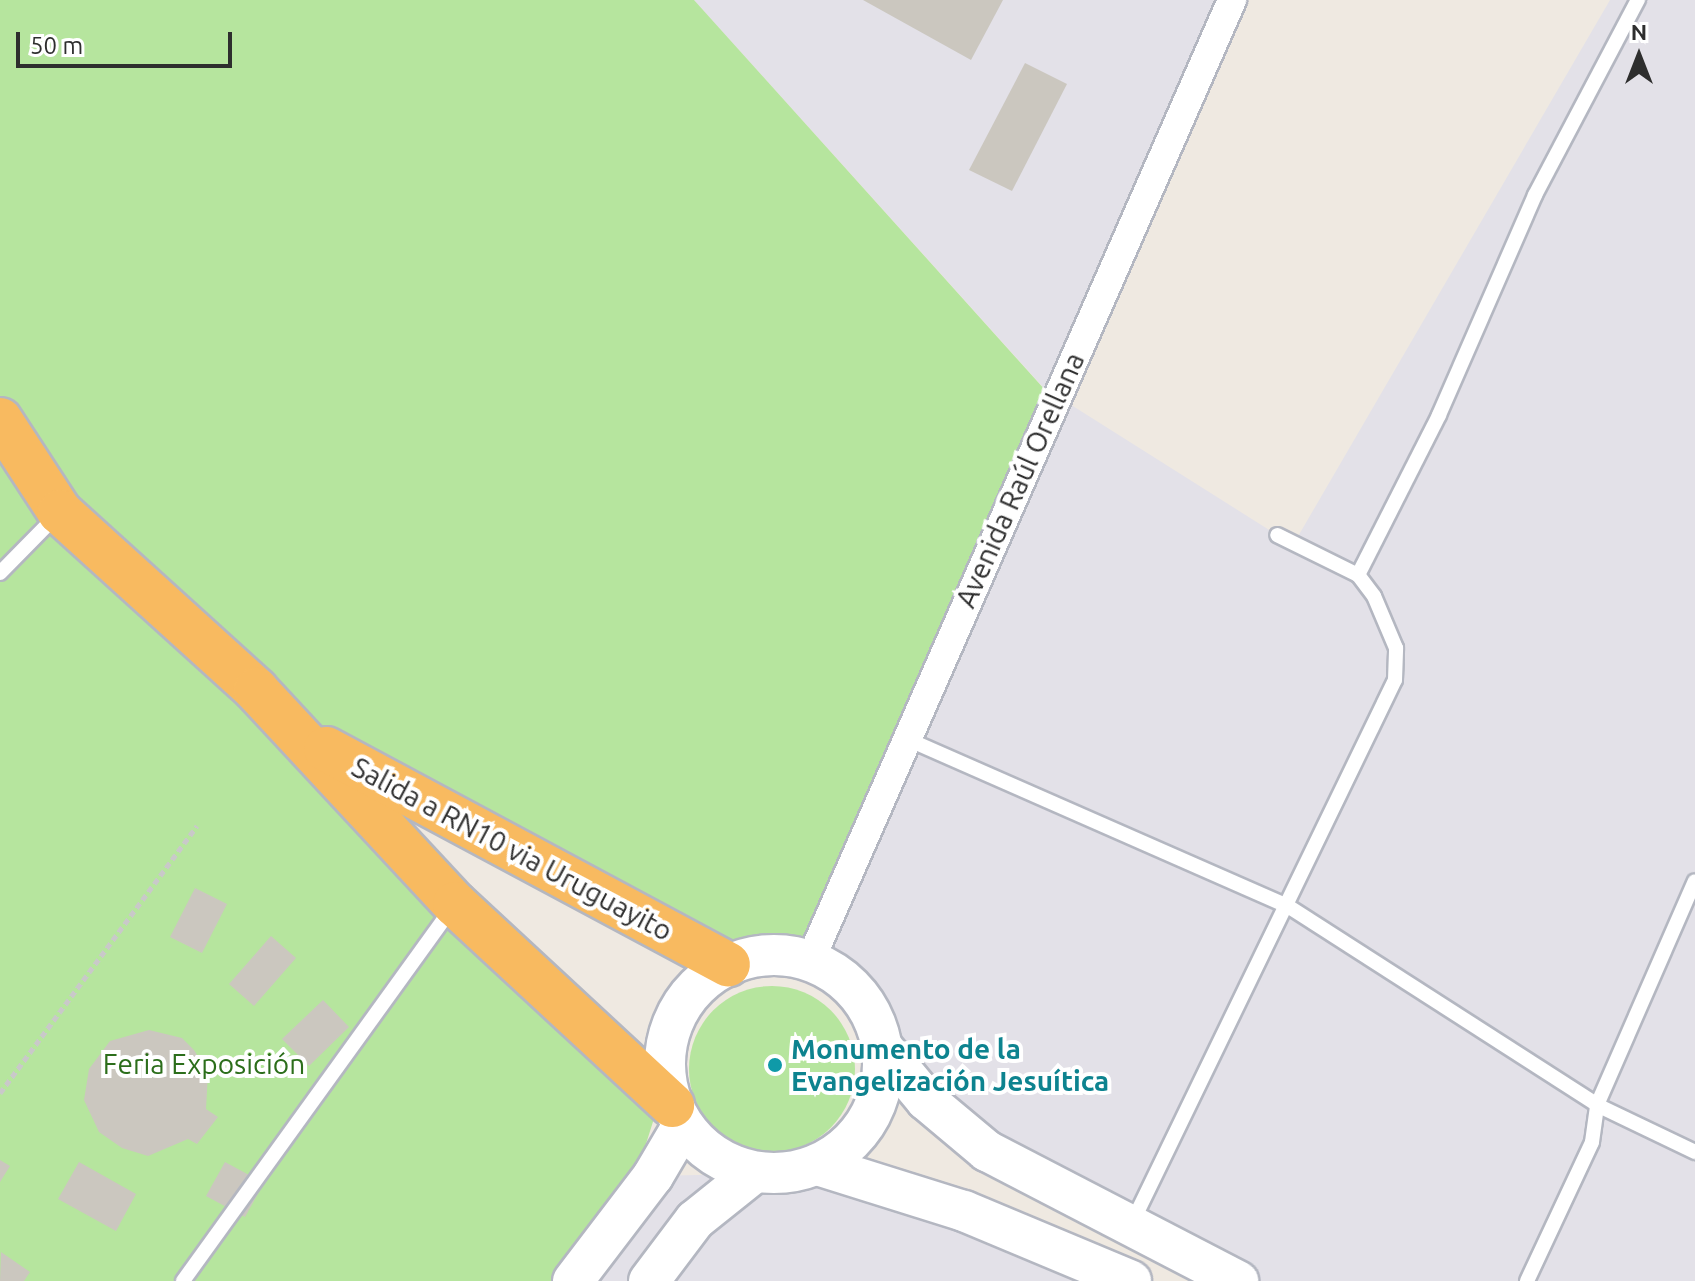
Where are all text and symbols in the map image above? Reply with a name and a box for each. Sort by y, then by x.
scale bar [20,16,236,66]
north arrow [1599,16,1679,96]
text: N [1631,19,1647,44]
text: 50 m [30,32,83,59]
street label: Avenida Raúl Orellana [949,347,1091,613]
street label: Salida a RN10 via Uruguayito [346,750,678,948]
place label: Monumento de la Evangelización Jesuítica [791,1032,1109,1098]
park label: Feria Exposición [103,1047,305,1081]
marker: Monumento de la Evangelización Jesuítica [766,1056,784,1074]

